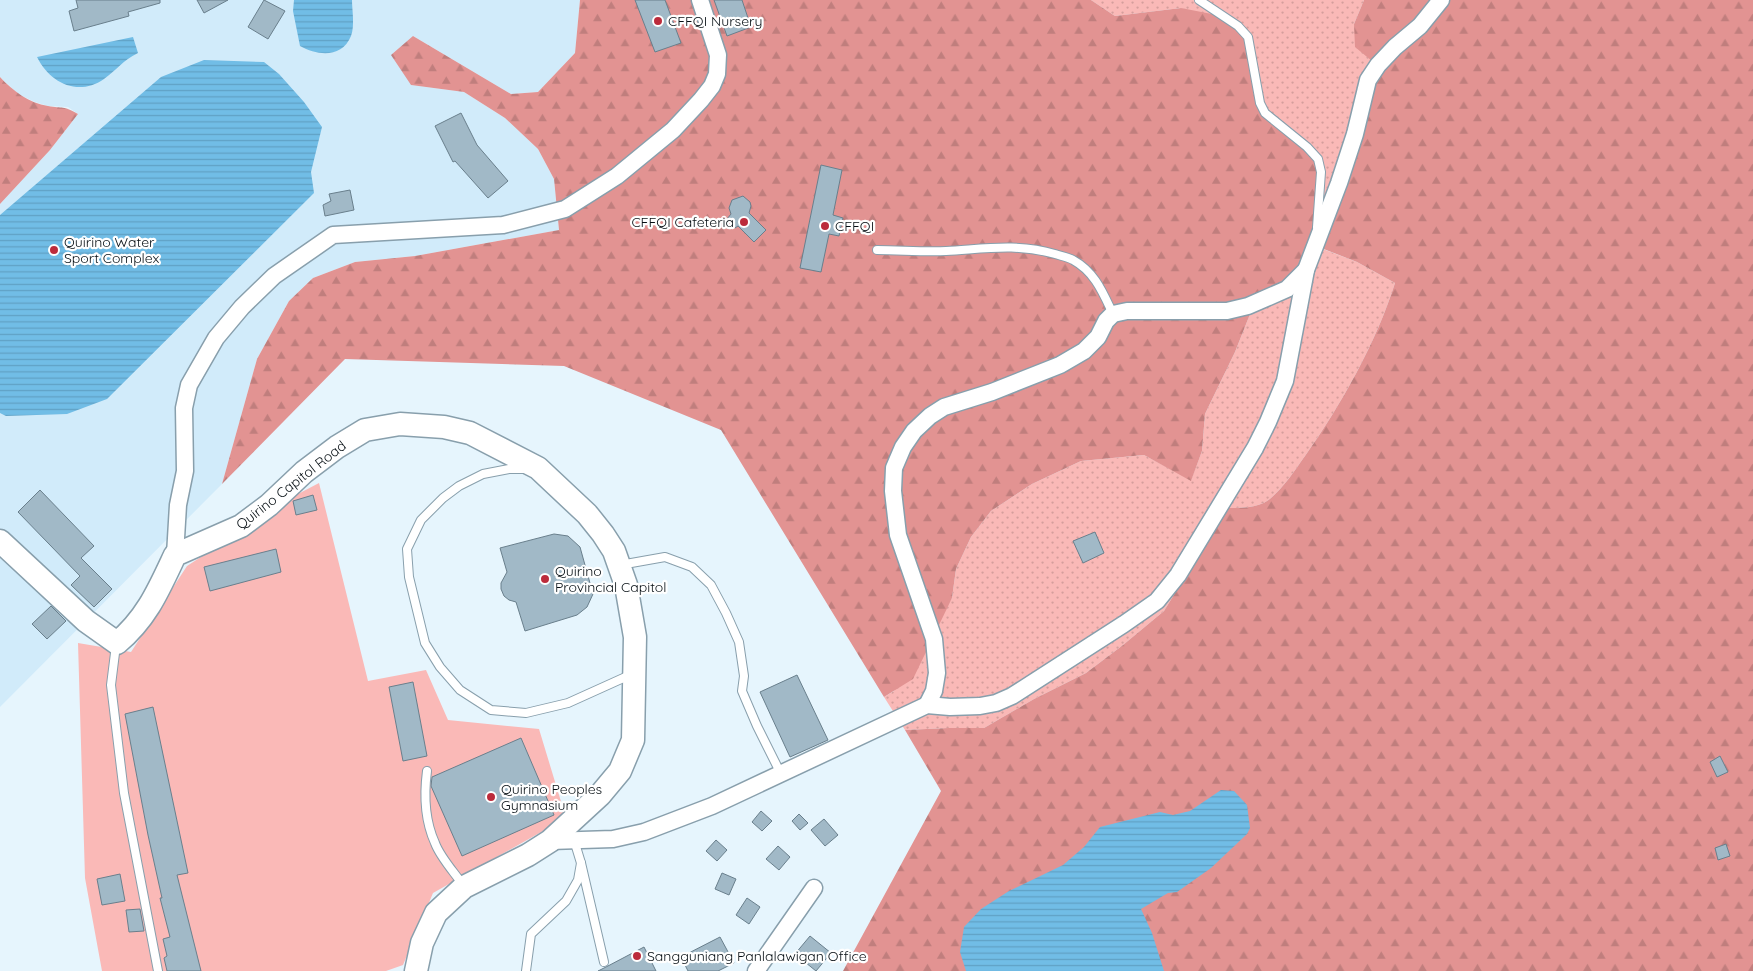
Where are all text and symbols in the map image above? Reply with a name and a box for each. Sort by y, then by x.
place label: CFFQI Nursery [668,12,762,30]
marker: CFFQI Nursery [652,15,664,27]
place label: CFFQI Cafeteria [631,213,734,231]
marker: CFFQI Cafeteria [738,216,750,228]
place label: CFFQI [835,217,874,235]
marker: CFFQI [819,220,831,232]
place label: Quirino Water Sport Complex [64,233,160,267]
marker: Quirino Water Sport Complex [48,244,60,256]
street label: Quirino Capitol Road [232,436,350,534]
place label: Quirino Provincial Capitol [555,562,667,596]
marker: Quirino Provincial Capitol [539,573,551,585]
place label: Quirino Peoples Gymnasium [501,780,602,814]
marker: Quirino Peoples Gymnasium [485,791,497,803]
place label: Sangguniang Panlalawigan Office [647,947,867,965]
marker: Sangguniang Panlalawigan Office [631,950,643,962]

